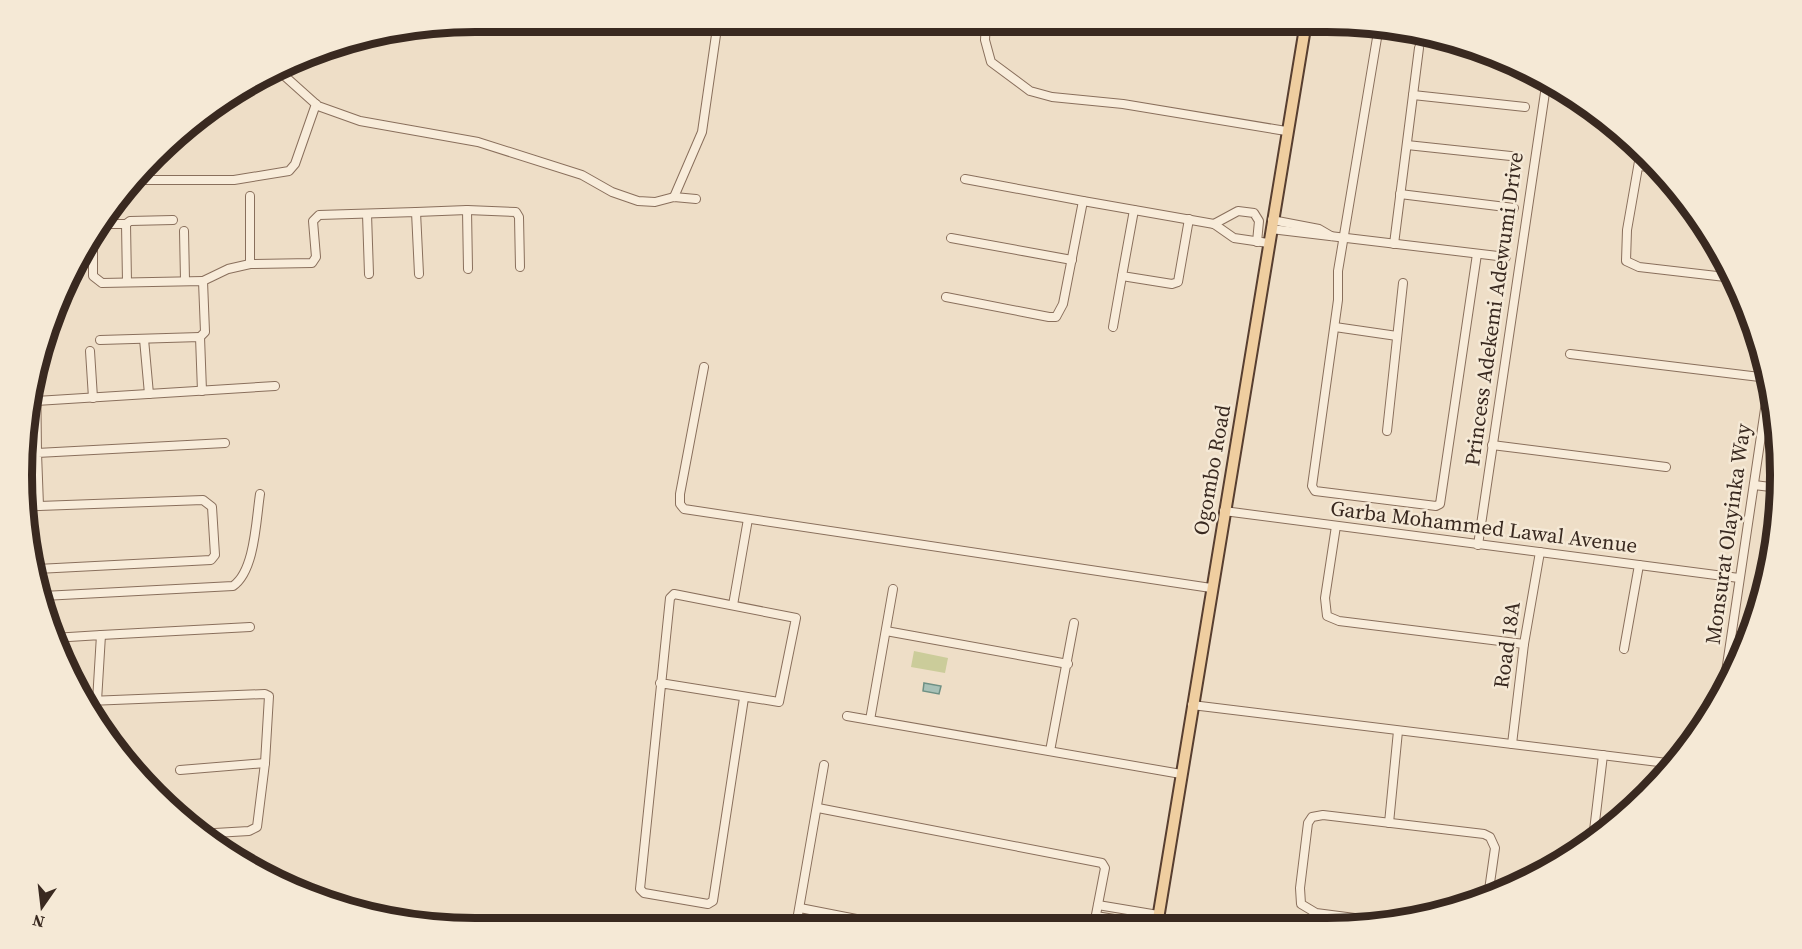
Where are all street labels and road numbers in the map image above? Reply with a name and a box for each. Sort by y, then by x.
street label: Princess Adekemi Adewumi Drive [1457,150,1530,468]
street label: Ogombo Road [1186,402,1237,537]
street label: Monsurat Olayinka Way [1698,421,1757,646]
street label: Garba Mohammed Lawal Avenue [1329,493,1639,560]
street label: Road 18A [1486,600,1527,690]

